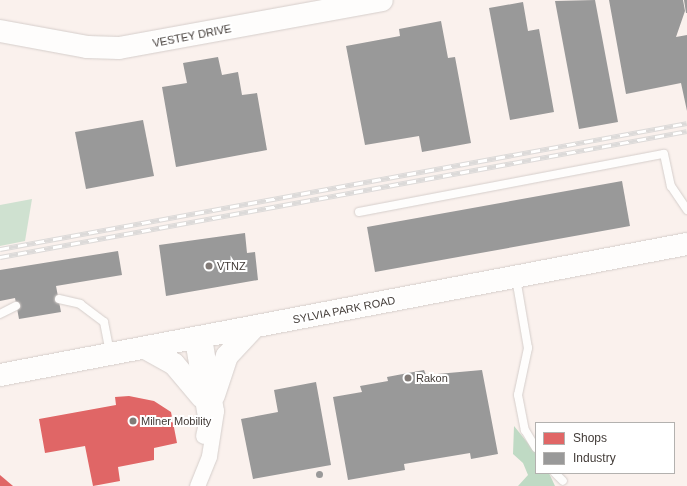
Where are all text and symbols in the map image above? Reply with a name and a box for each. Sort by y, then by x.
street label: VESTEY DRIVE [151,22,233,50]
place label: VTNZ [217,259,246,273]
marker: VTNZ [204,261,214,271]
street label: SYLVIA PARK ROAD [291,294,397,326]
place label: Rakon [416,371,448,385]
marker: Rakon [403,373,413,383]
place label: Milner Mobility [141,414,211,428]
marker: Milner Mobility [128,416,138,426]
legend [535,422,675,474]
text: Shops [573,431,607,445]
text: Industry [573,451,616,465]

